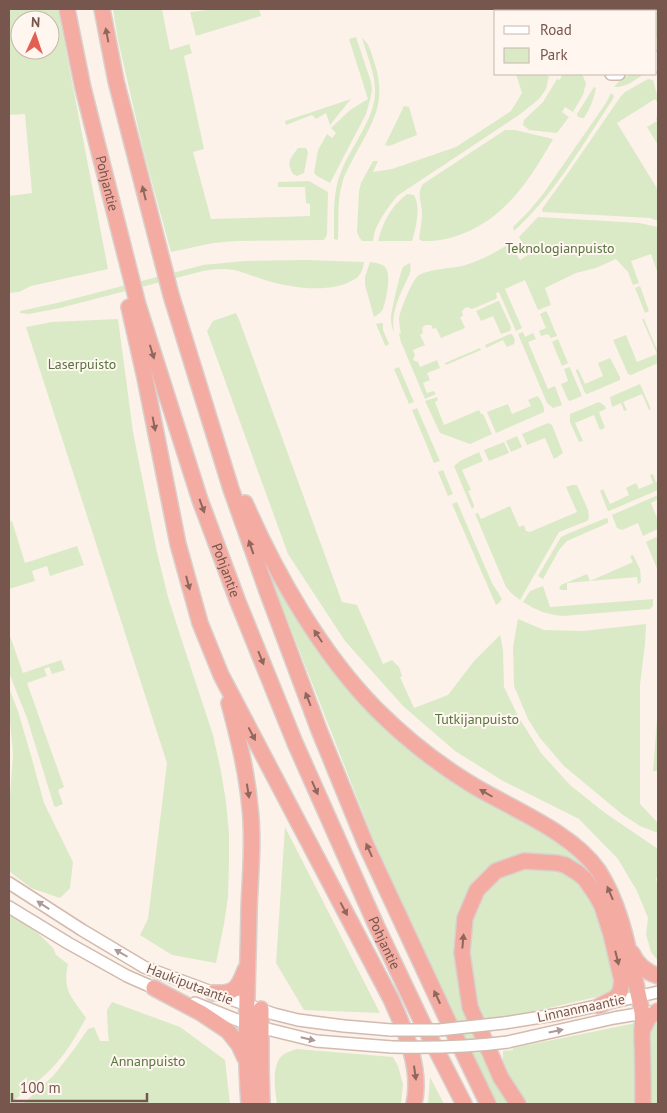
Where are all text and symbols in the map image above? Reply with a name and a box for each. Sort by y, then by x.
north arrow [10,10,60,60]
legend [494,10,657,75]
text: N [31,13,41,31]
text: Road [540,20,572,39]
one-way arrow [103,26,111,42]
text: Park [540,45,568,64]
street label: Pohjantie [92,154,123,213]
one-way arrow [140,185,148,201]
park label: Teknologianpuisto [505,239,615,257]
one-way arrow [149,344,157,359]
park label: Laserpuisto [48,355,116,373]
one-way arrow [151,416,159,432]
one-way arrow [198,499,206,514]
one-way arrow [247,539,255,554]
street label: Pohjantie [208,541,244,600]
one-way arrow [185,575,193,590]
one-way arrow [313,629,323,642]
one-way arrow [257,651,265,665]
one-way arrow [303,692,311,706]
park label: Tutkijanpuisto [435,710,519,728]
one-way arrow [248,727,256,741]
one-way arrow [311,781,319,795]
one-way arrow [244,783,252,799]
one-way arrow [479,789,494,797]
one-way arrow [364,843,372,857]
one-way arrow [606,885,614,900]
one-way arrow [36,901,49,910]
one-way arrow [340,901,348,916]
street label: Pohjantie [364,914,405,972]
one-way arrow [459,933,467,949]
one-way arrow [113,949,128,957]
one-way arrow [613,951,621,966]
street label: Haukiputaantie [144,959,236,1009]
one-way arrow [432,990,440,1004]
street label: Linnanmaantie [535,990,627,1026]
one-way arrow [548,1027,563,1035]
one-way arrow [301,1035,316,1043]
park label: Annanpuisto [111,1052,185,1070]
one-way arrow [411,1065,419,1081]
scale bar [12,1070,148,1102]
text: 100 m [20,1078,61,1097]

